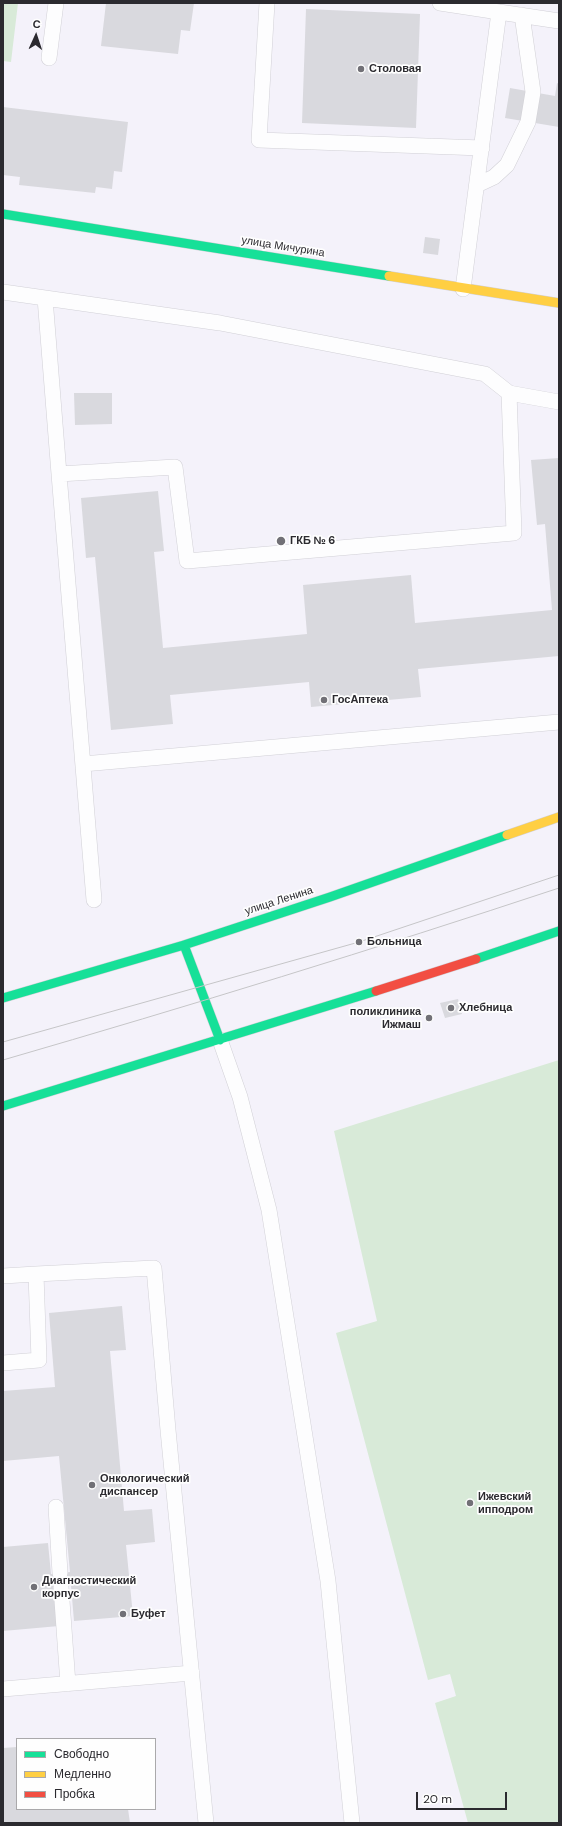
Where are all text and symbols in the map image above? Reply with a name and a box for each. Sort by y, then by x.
north arrow [16,16,56,56]
text: С [32,17,41,31]
place label: Столовая [369,62,421,76]
marker: Столовая [356,64,366,74]
street label: улица Мичурина [240,234,326,260]
place label: ГКБ № 6 [290,534,335,548]
marker: ГКБ № 6 [275,535,287,547]
place label: ГосАптека [332,693,388,707]
marker: ГосАптека [319,695,329,705]
street label: улица Ленина [243,884,315,918]
place label: Больница [367,935,422,949]
marker: Больница [354,937,364,947]
place label: Хлебница [459,1001,512,1015]
marker: Хлебница [446,1003,456,1013]
place label: поликлиника Ижмаш [350,1005,421,1031]
marker: поликлиника Ижмаш [424,1013,434,1023]
place label: Онкологический диспансер [100,1472,189,1498]
marker: Онкологический диспансер [87,1480,97,1490]
place label: Ижевский ипподром [478,1490,533,1516]
marker: Ижевский ипподром [465,1498,475,1508]
place label: Диагностический корпус [42,1574,136,1600]
marker: Диагностический корпус [29,1582,39,1592]
place label: Буфет [131,1607,166,1621]
marker: Буфет [118,1609,128,1619]
legend [16,1738,156,1810]
text: Свободно [54,1746,109,1762]
text: Медленно [54,1766,111,1782]
scale bar [418,1784,509,1810]
text: Пробка [54,1786,95,1802]
text: 20 m [423,1791,452,1807]

